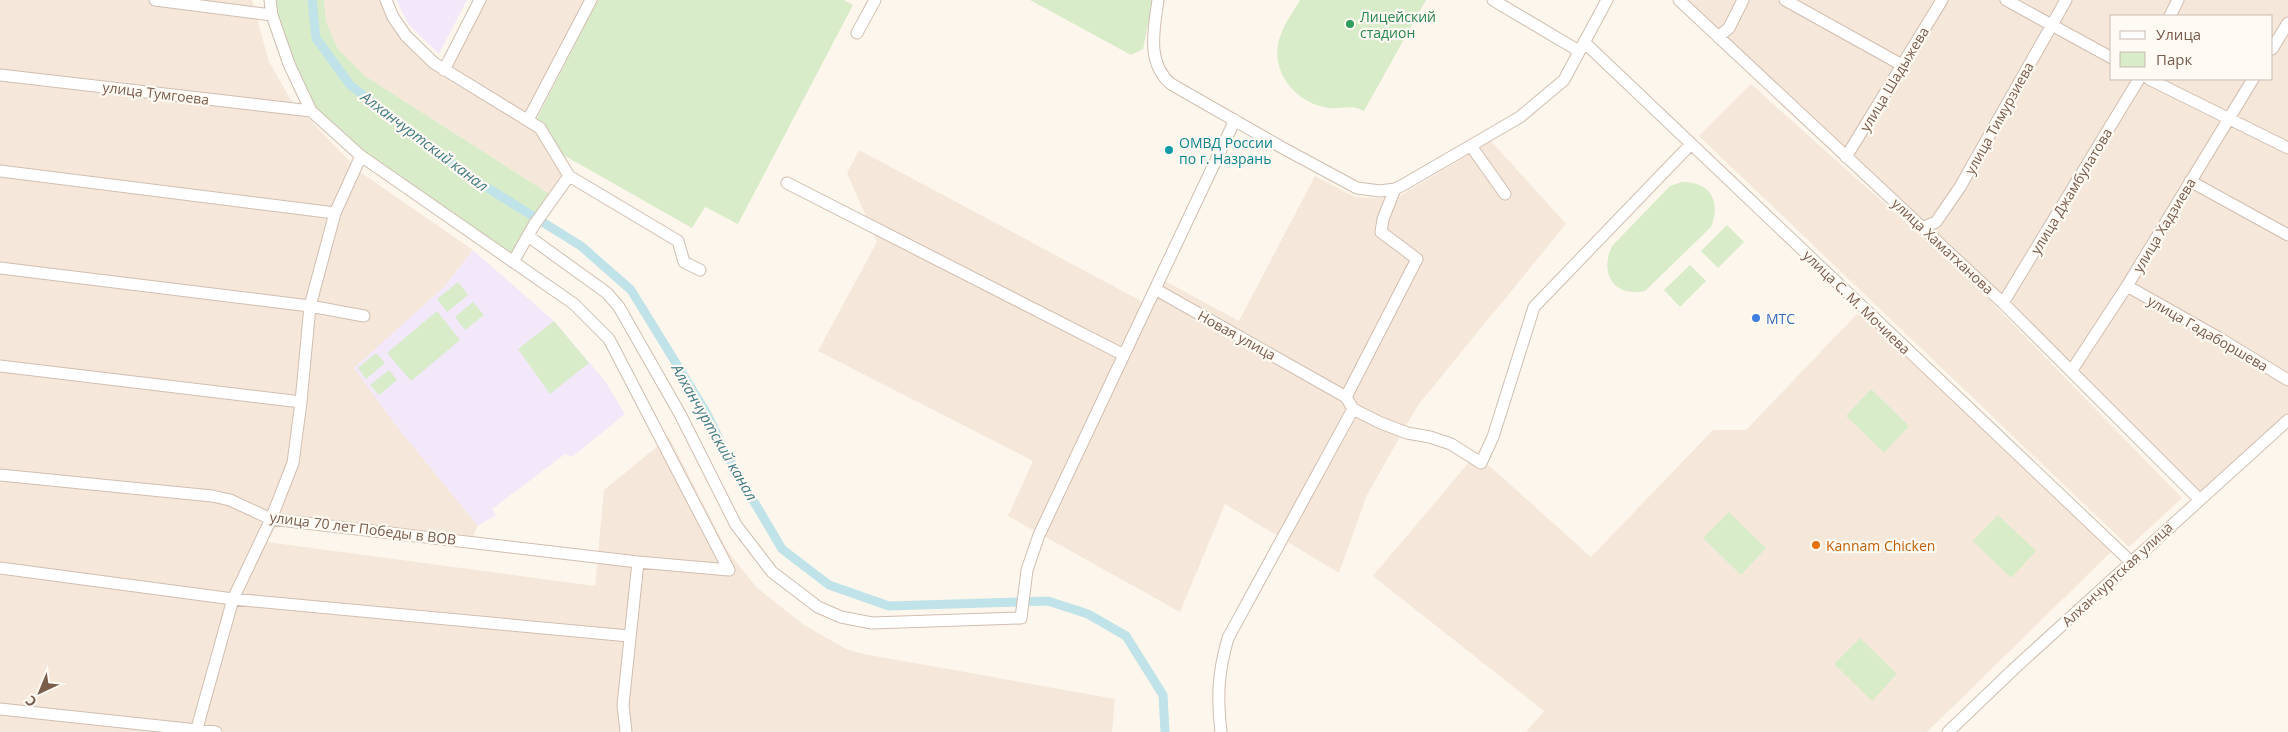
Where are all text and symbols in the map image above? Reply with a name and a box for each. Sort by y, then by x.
place label: Лицейский стадион [1360,7,1436,42]
legend [2110,15,2273,80]
marker: Лицейский стадион [1344,18,1356,30]
street label: улица Шадыжева [1855,23,1933,135]
text: Улица [2156,24,2201,44]
text: Парк [2156,49,2192,69]
street label: улица Тимурзиева [1960,58,2038,178]
street label: улица Тумгоева [102,77,210,109]
water label: Алханчуртский канал [356,86,493,195]
street label: улица Джамбулатова [2026,124,2116,258]
place label: ОМВД России по г. Назрань [1179,133,1273,168]
marker: ОМВД России по г. Назрань [1163,144,1175,156]
street label: улица Хадзиева [2128,174,2200,276]
street label: улица Хаматханова [1888,194,1998,298]
street label: улица С. М. Мочиева [1799,246,1915,358]
street label: улица Гадаборшева [2144,291,2272,375]
street label: Новая улица [1195,306,1279,364]
place label: МТС [1766,309,1795,328]
marker: МТС [1750,312,1762,324]
water label: Алханчуртский канал [667,359,762,504]
street label: улица 70 лет Победы в ВОВ [269,507,457,549]
street label: Алханчуртская улица [2057,518,2177,630]
place label: Kannam Chicken [1826,536,1935,555]
marker: Kannam Chicken [1810,539,1822,551]
north arrow [15,667,65,717]
text: С [21,692,40,712]

